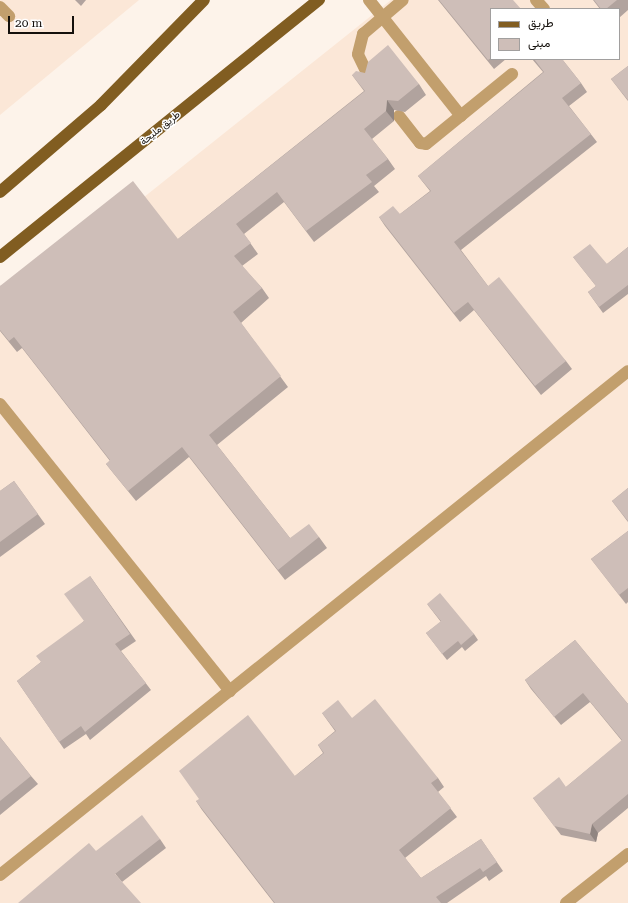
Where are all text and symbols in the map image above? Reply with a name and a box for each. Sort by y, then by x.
scale bar [10,8,76,34]
legend [490,8,620,60]
text: 20 m [15,16,42,30]
text: طريق [528,16,553,30]
text: مبنى [528,36,550,50]
street label: طريق مليحة [138,108,182,148]

